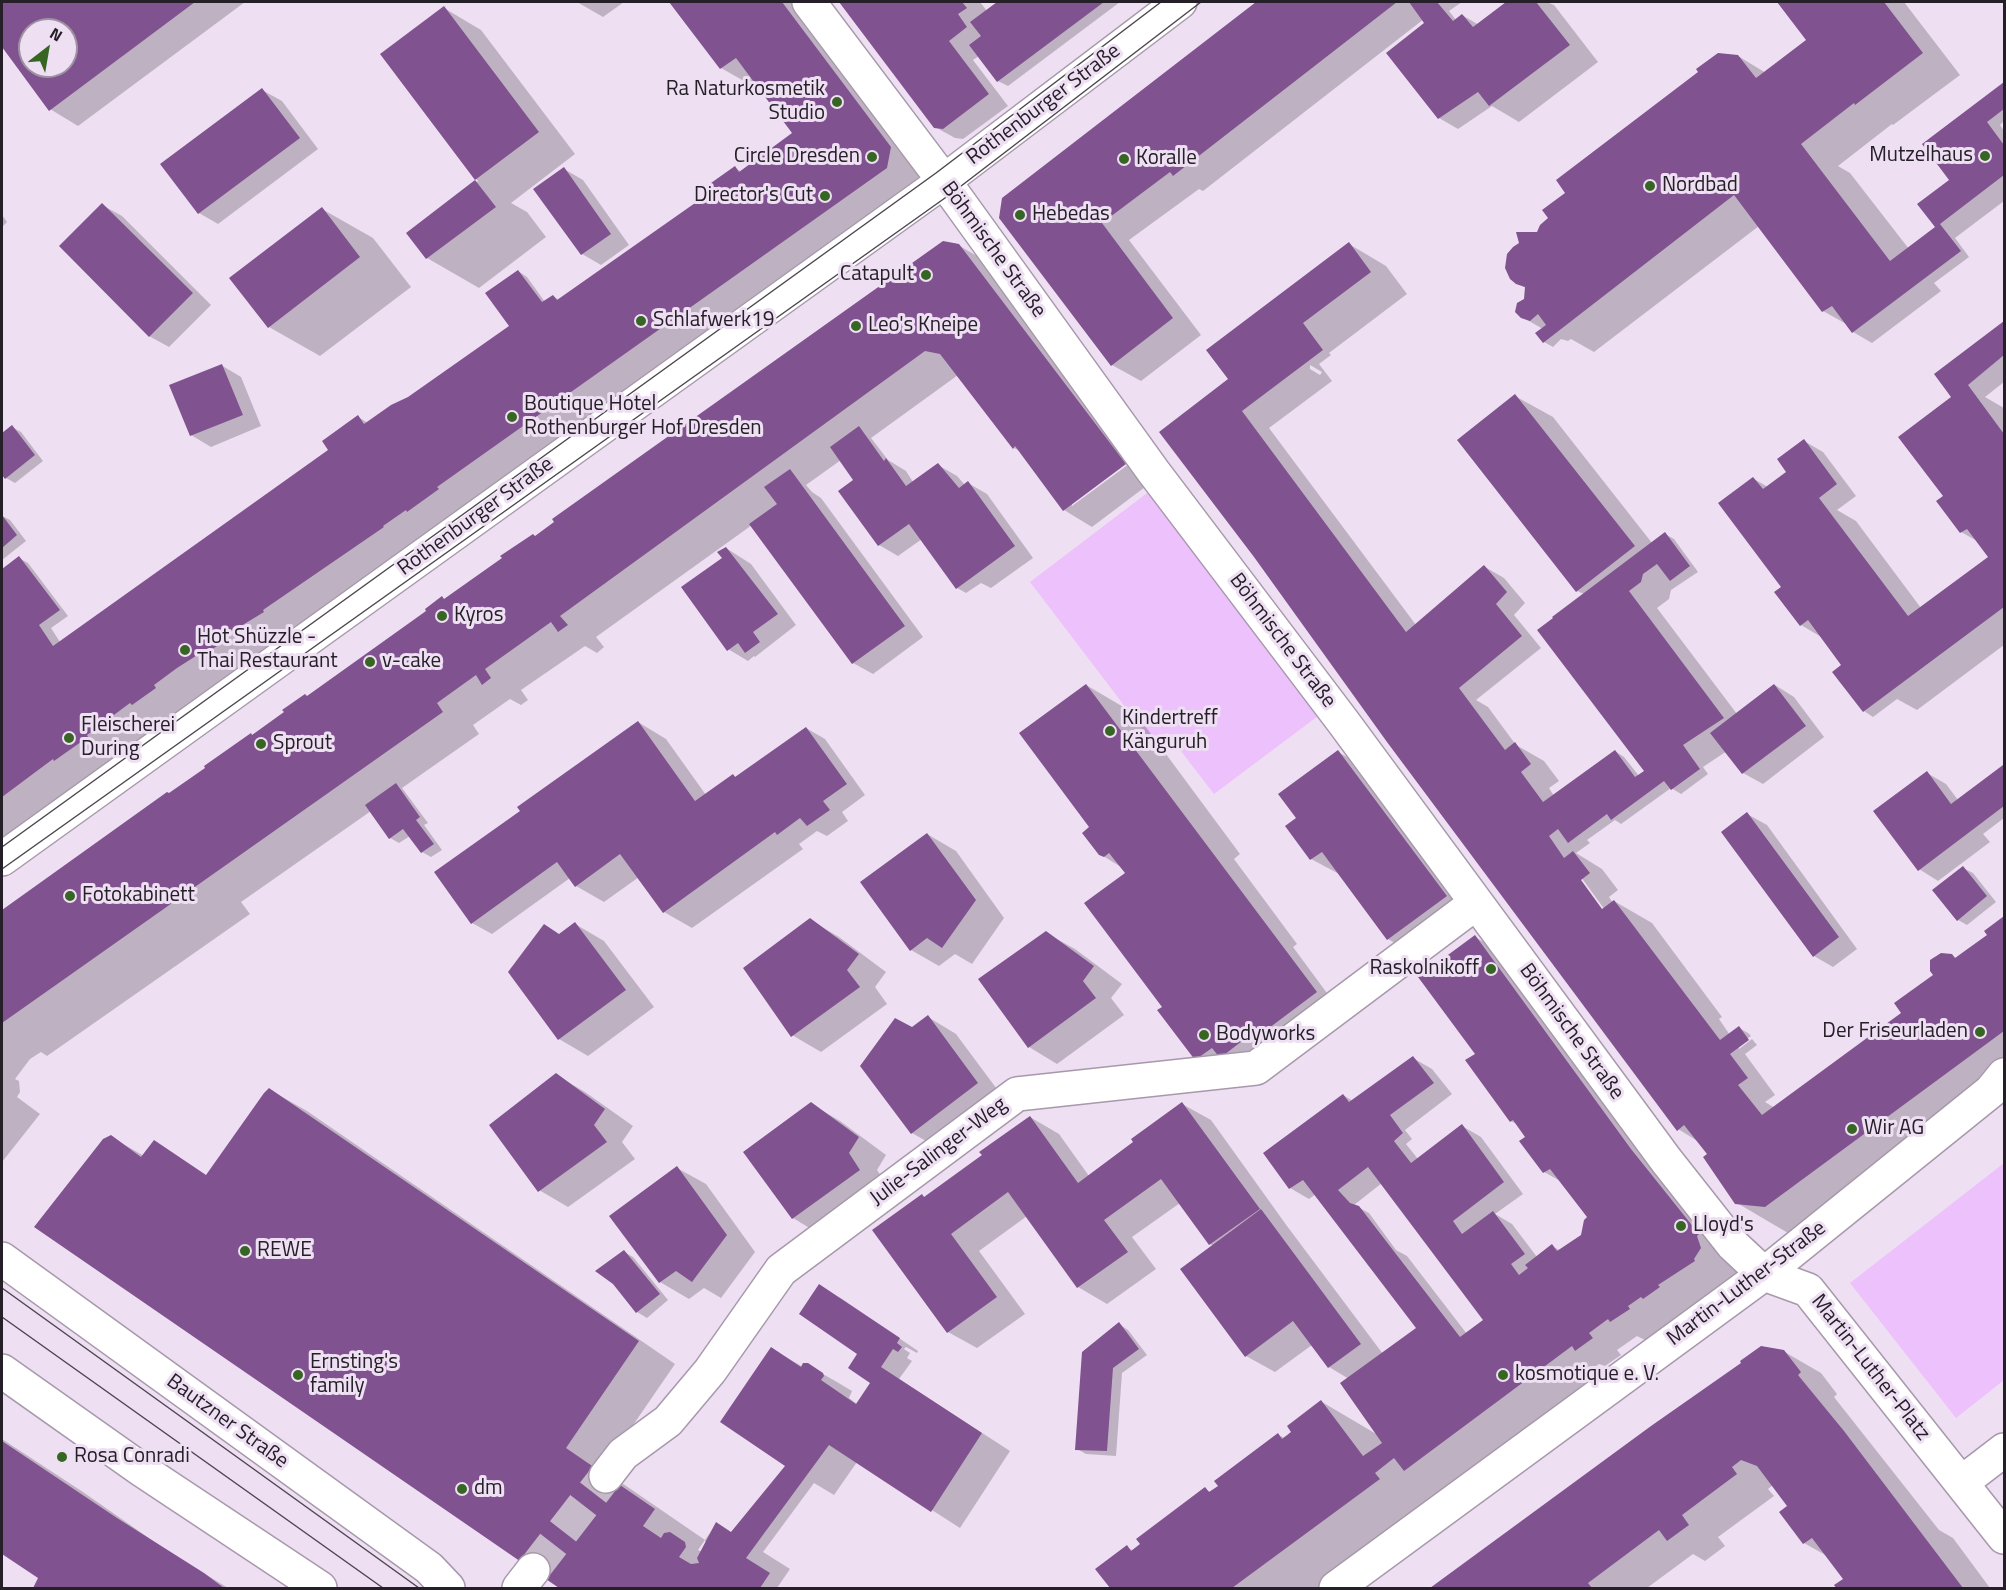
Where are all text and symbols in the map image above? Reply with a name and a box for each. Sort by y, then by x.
north arrow [18,18,78,78]
text: N [45,21,67,47]
street label: Rothenburger Straße [962,39,1126,171]
place label: Ra Naturkosmetik Studio [666,77,825,127]
marker: Ra Naturkosmetik Studio [830,95,844,109]
place label: Mutzelhaus [1869,143,1973,169]
place label: Circle Dresden [734,144,860,170]
place label: Koralle [1136,146,1197,172]
marker: Mutzelhaus [1978,149,1992,163]
marker: Circle Dresden [865,150,879,164]
marker: Koralle [1117,152,1131,166]
place label: Nordbad [1662,173,1738,199]
street label: Böhmische Straße [935,177,1051,323]
marker: Nordbad [1643,179,1657,193]
place label: Director's Cut [694,183,813,209]
marker: Director's Cut [818,189,832,203]
place label: Hebedas [1032,202,1110,228]
marker: Hebedas [1013,208,1027,222]
place label: Catapult [840,262,914,288]
marker: Catapult [919,268,933,282]
place label: Schlafwerk19 [653,308,774,334]
place label: Leo's Kneipe [868,313,978,339]
marker: Schlafwerk19 [634,314,648,328]
marker: Leo's Kneipe [849,319,863,333]
place label: Boutique Hotel Rothenburger Hof Dresden [524,392,762,442]
marker: Boutique Hotel Rothenburger Hof Dresden [505,410,519,424]
street label: Rothenburger Straße [393,452,559,582]
street label: Böhmische Straße [1223,569,1341,713]
place label: Kyros [454,603,503,629]
marker: Kyros [435,609,449,623]
place label: Hot Shüzzle - Thai Restaurant [197,625,338,675]
marker: Hot Shüzzle - Thai Restaurant [178,643,192,657]
place label: v-cake [382,649,441,675]
marker: v-cake [363,655,377,669]
place label: Kindertreff Känguruh [1122,706,1218,756]
place label: Fleischerei During [81,713,175,763]
marker: Kindertreff Känguruh [1103,724,1117,738]
marker: Fleischerei During [62,731,76,745]
place label: Sprout [273,731,332,757]
marker: Sprout [254,737,268,751]
place label: Fotokabinett [82,883,195,909]
marker: Fotokabinett [63,889,77,903]
place label: Raskolnikoff [1369,956,1479,982]
street label: Böhmische Straße [1513,959,1629,1105]
marker: Raskolnikoff [1484,962,1498,976]
place label: Der Friseurladen [1822,1019,1968,1045]
place label: Bodyworks [1216,1022,1315,1048]
marker: Der Friseurladen [1973,1025,1987,1039]
marker: Bodyworks [1197,1028,1211,1042]
street label: Julie-Salinger-Weg [866,1092,1012,1212]
place label: Wir AG [1864,1116,1924,1142]
marker: Wir AG [1845,1122,1859,1136]
place label: Lloyd's [1693,1213,1754,1239]
street label: Martin-Luther-Straße [1663,1216,1831,1352]
marker: Lloyd's [1674,1219,1688,1233]
place label: REWE [257,1238,312,1264]
marker: REWE [238,1244,252,1258]
street label: Martin-Luther-Platz [1805,1290,1935,1446]
place label: Ernsting's family [310,1350,398,1400]
place label: kosmotique e. V. [1515,1362,1659,1388]
marker: Ernsting's family [291,1368,305,1382]
marker: kosmotique e. V. [1496,1368,1510,1382]
street label: Bautzner Straße [161,1369,293,1475]
place label: Rosa Conradi [74,1444,190,1470]
marker: Rosa Conradi [55,1450,69,1464]
place label: dm [474,1476,503,1502]
marker: dm [455,1482,469,1496]

